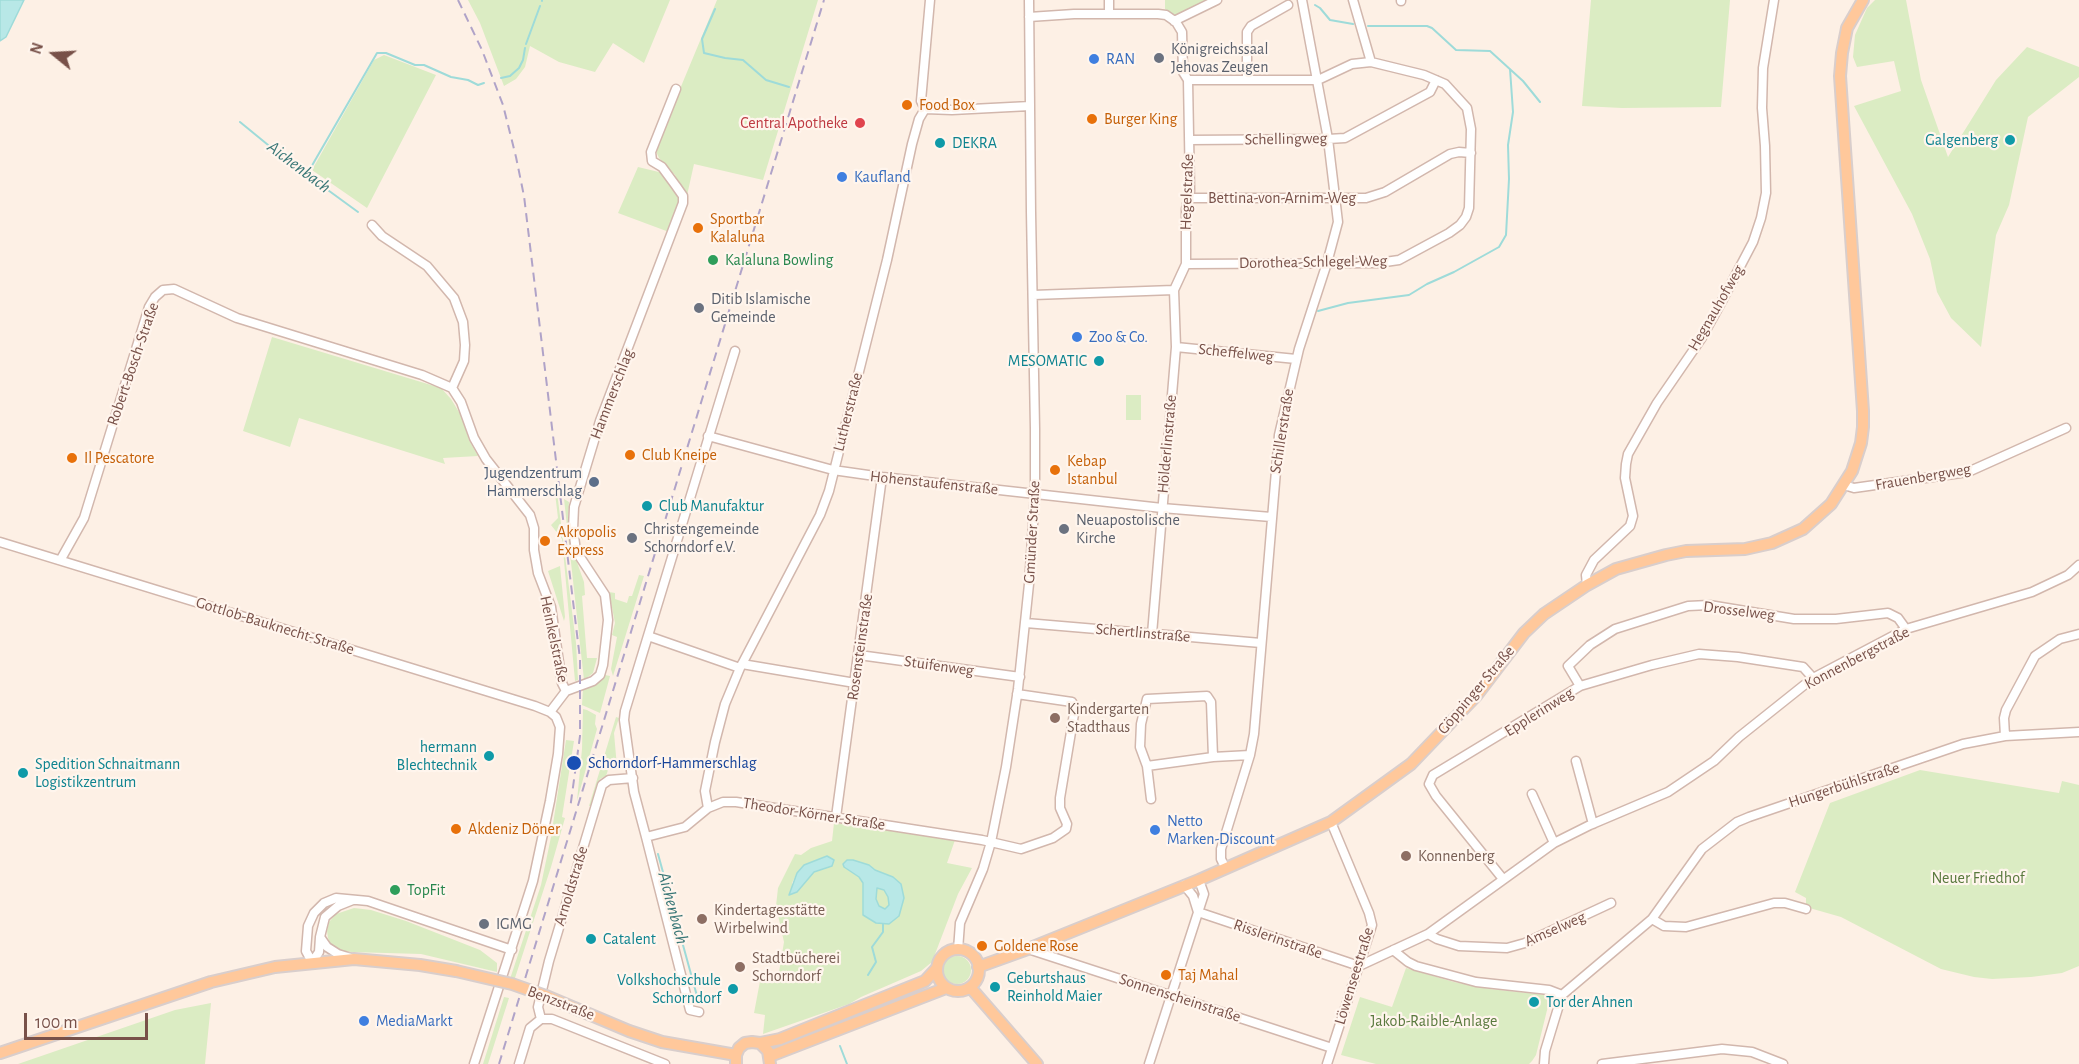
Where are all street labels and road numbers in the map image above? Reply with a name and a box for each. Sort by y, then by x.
street label: Schellingweg [1245,129,1327,149]
street label: Hegelstraße [1176,153,1198,231]
street label: Bettina-von-Arnim-Weg [1208,188,1356,208]
street label: Dorothea-Schlegel-Weg [1239,251,1387,273]
street label: Hegnauhofweg [1684,262,1748,354]
street label: Robert-Bosch-Straße [103,300,163,428]
street label: Scheffelweg [1198,340,1274,366]
street label: Hammerschlag [586,346,638,442]
street label: Lutherstraße [829,371,867,453]
street label: Schillerstraße [1266,387,1298,475]
street label: Hölderlinstraße [1153,394,1181,494]
street label: Frauenbergweg [1874,459,1972,495]
street label: Hohenstaufenstraße [869,467,999,499]
street label: Gmünder Straße [1020,480,1044,584]
street label: Rosensteinstraße [843,592,877,702]
street label: Gottlob-Bauknecht-Straße [194,593,356,659]
street label: Heinkelstraße [535,594,573,684]
street label: Drosselweg [1702,597,1776,625]
street label: Schertlinstraße [1095,619,1191,647]
street label: Konnenbergstraße [1801,622,1913,694]
street label: Göppinger Straße [1433,642,1519,738]
street label: Stuifenweg [903,652,975,680]
street label: Epplerinweg [1501,683,1577,741]
street label: Hungerbühlstraße [1786,758,1902,812]
street label: Theodor-Körner-Straße [741,793,887,835]
street label: Arnoldstraße [550,844,592,928]
street label: Amselweg [1522,907,1588,951]
street label: Risslerinstraße [1231,915,1325,963]
street label: Löwenseestraße [1330,925,1378,1027]
street label: Sonnenscheinstraße [1117,969,1243,1027]
street label: Benzstraße [525,981,597,1025]

